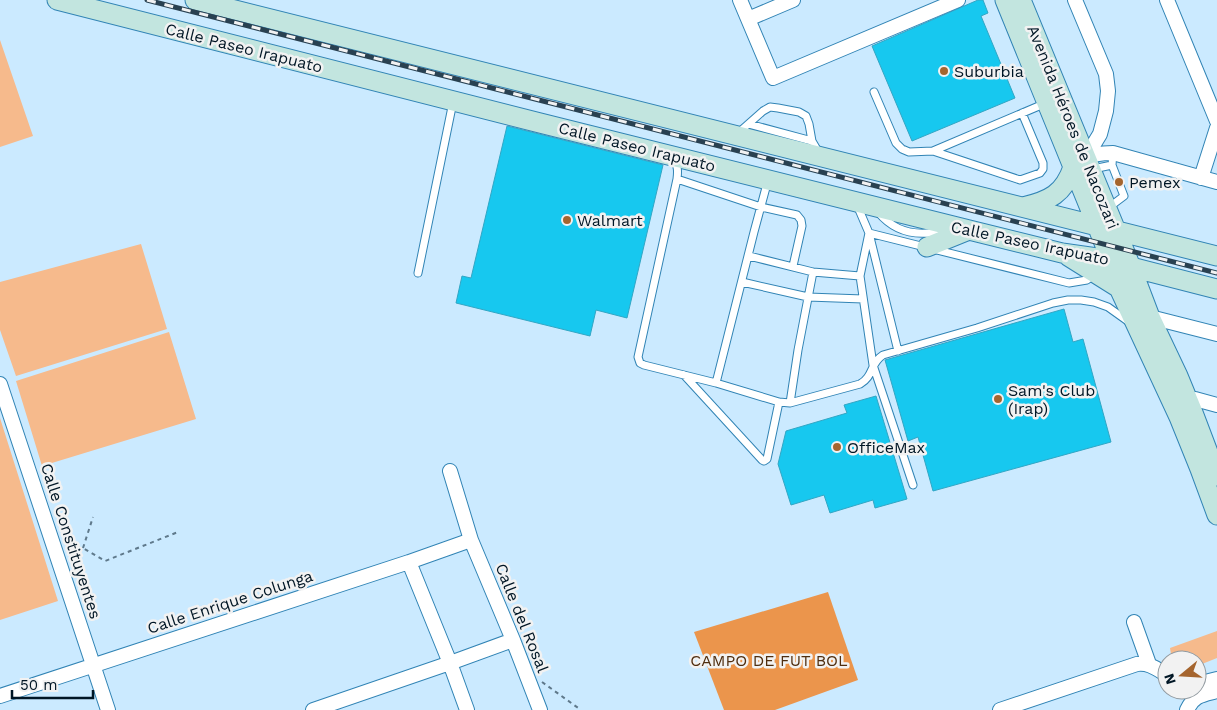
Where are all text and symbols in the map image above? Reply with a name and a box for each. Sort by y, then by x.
street label: Calle Paseo Irapuato [164,19,324,77]
street label: Avenida Héroes de Nacozari [1023,22,1123,232]
place label: Suburbia [954,62,1024,81]
marker: Suburbia [938,65,950,77]
street label: Calle Paseo Irapuato [557,118,717,176]
place label: Pemex [1129,173,1181,192]
marker: Pemex [1113,176,1125,188]
place label: Walmart [577,211,643,230]
marker: Walmart [561,214,573,226]
street label: Calle Paseo Irapuato [949,217,1111,269]
place label: Sam's Club (Irap) [1008,381,1095,418]
marker: Sam's Club (Irap) [992,393,1004,405]
place label: OfficeMax [847,438,925,457]
marker: OfficeMax [831,441,843,453]
street label: Calle Constituyentes [37,461,105,621]
street label: Calle del Rosal [491,561,553,675]
street label: Calle Enrique Colunga [145,566,315,638]
north arrow [1157,650,1207,700]
park label: CAMPO DE FUT BOL [690,651,848,670]
scale bar [12,668,94,700]
text: N [1160,672,1179,686]
text: 50 m [20,676,57,694]

